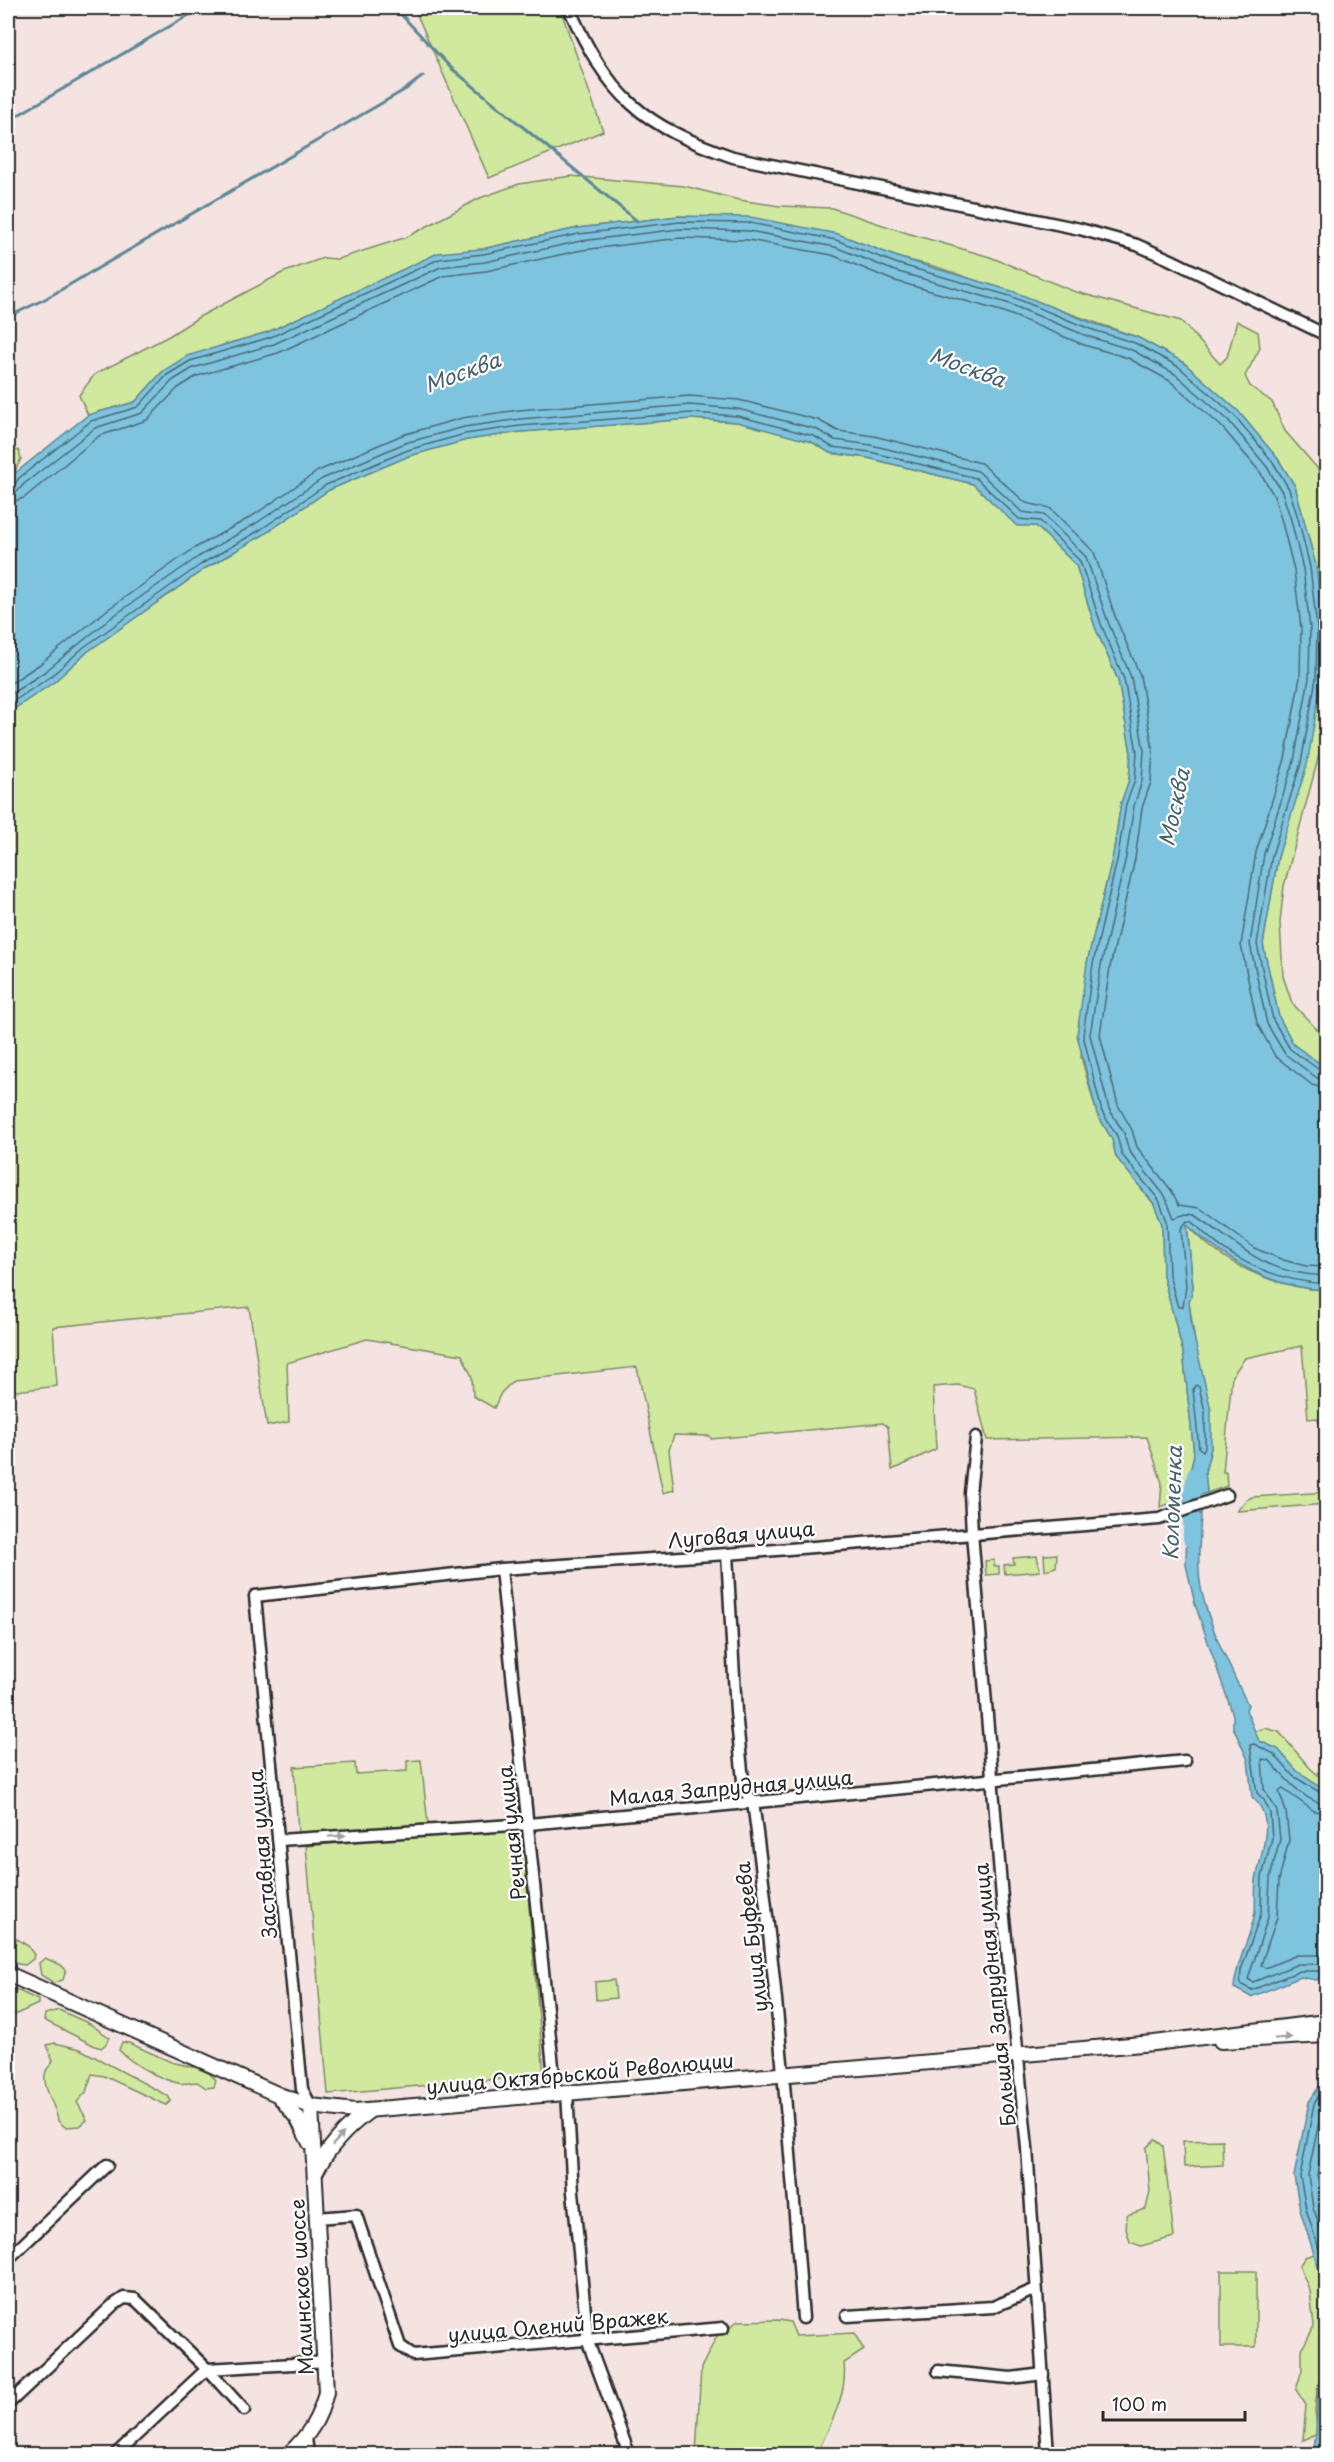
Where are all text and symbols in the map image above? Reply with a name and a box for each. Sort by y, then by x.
water label: Москва [926,338,1011,395]
water label: Москва [420,342,505,399]
water label: Москва [1149,764,1197,849]
water label: Коломенка [1153,1444,1189,1561]
street label: Луговая улица [666,1513,816,1555]
street label: Малая Запрудная улица [608,1761,855,1813]
street label: Речная улица [489,1764,533,1902]
street label: Заставная улица [240,1768,284,1941]
one-way arrow [328,1832,347,1841]
street label: улица Буфеева [727,1859,775,2014]
street label: Большая Запрудная улица [965,1861,1023,2128]
one-way arrow [1274,2033,1293,2043]
street label: улица Октябрьской Революции [425,2045,735,2101]
one-way arrow [331,2132,344,2147]
street label: Малинское шоссе [281,2198,321,2376]
street label: улица Олений Вражек [446,2300,670,2350]
scale bar [1103,2384,1246,2422]
text: 100 m [1112,2390,1167,2417]

